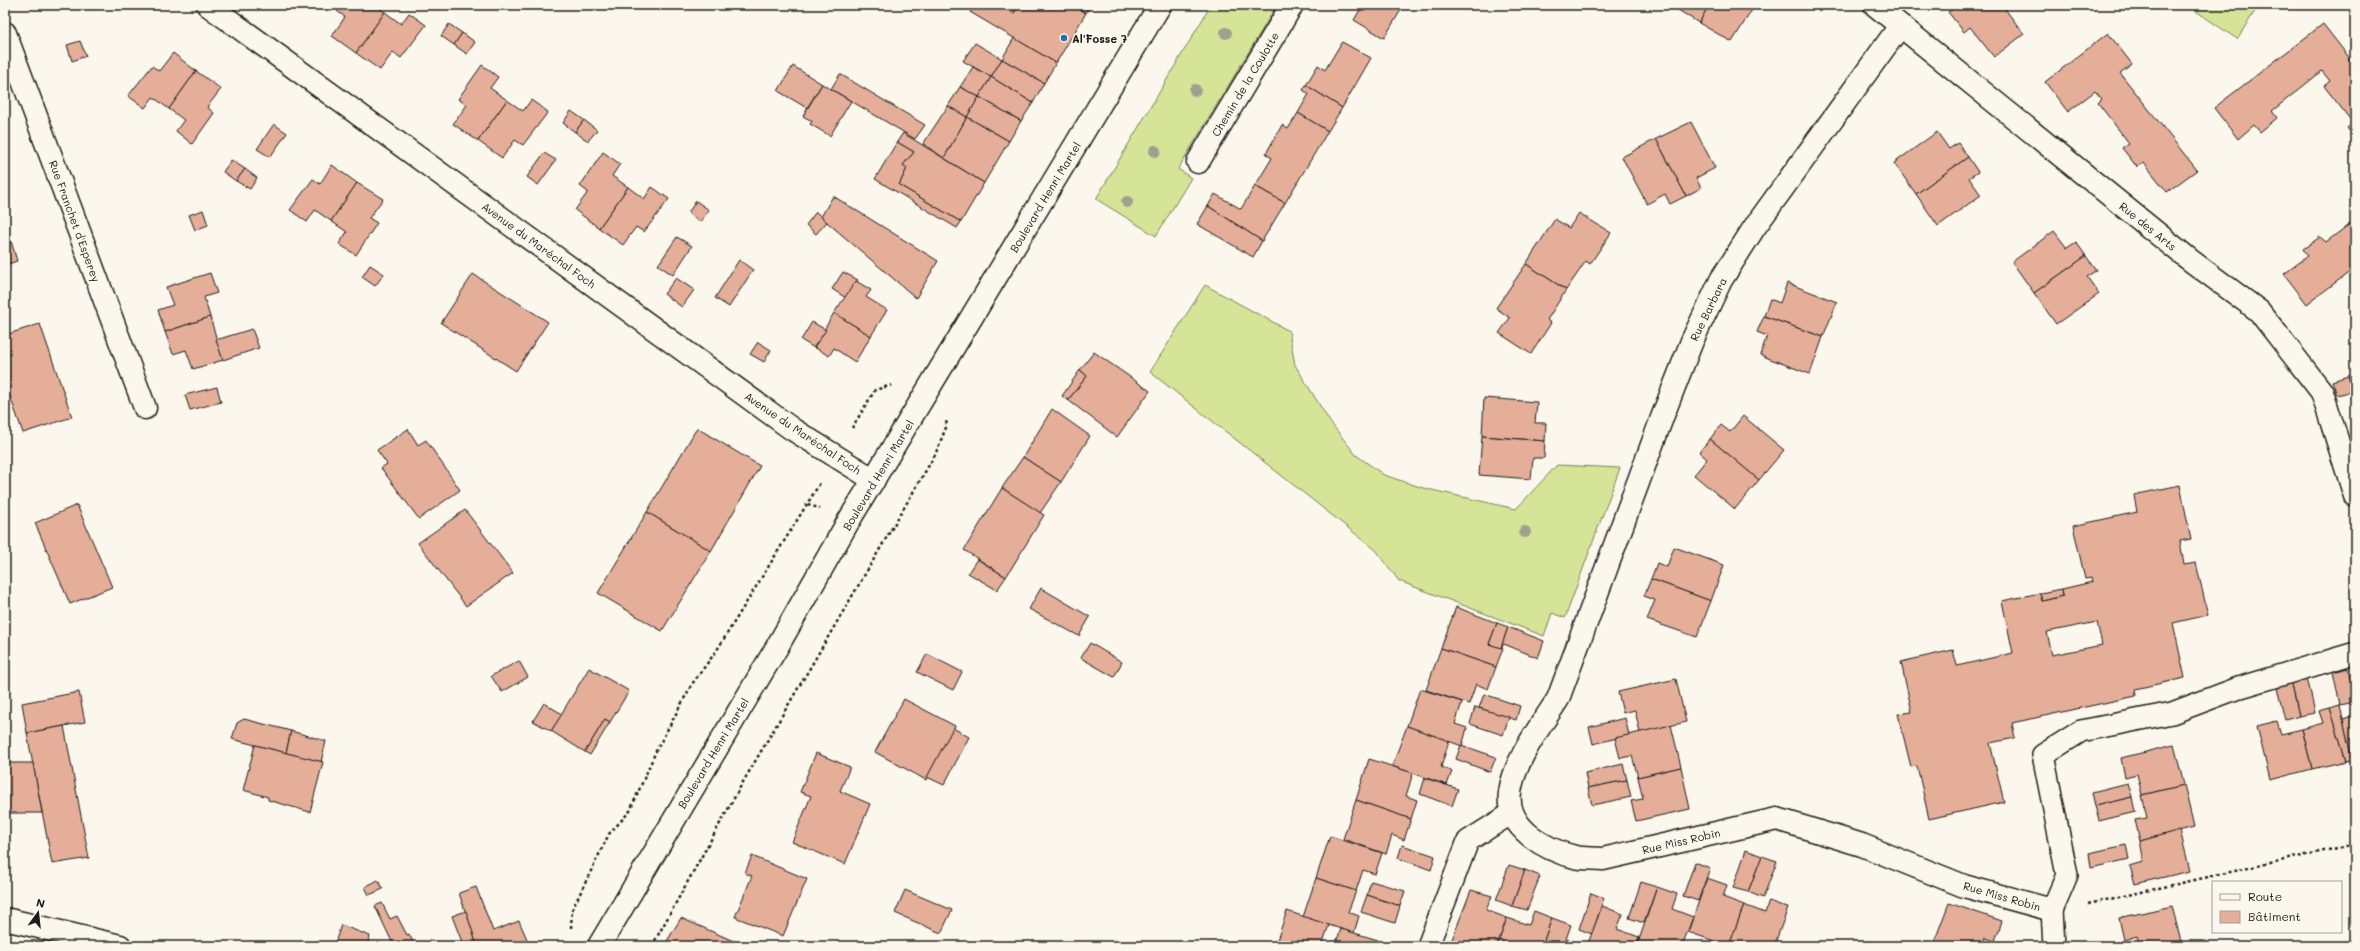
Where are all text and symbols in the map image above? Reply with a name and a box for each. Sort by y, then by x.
street label: Chemin de la Coulotte [1208,29,1282,139]
place label: Al'Fosse 7 [1072,31,1127,46]
marker: Al'Fosse 7 [1059,33,1069,43]
street label: Boulevard Henri Martel [1006,139,1084,255]
street label: Rue Franchet d'Esperey [46,158,104,284]
street label: Rue des Arts [2116,198,2180,254]
street label: Avenue du Maréchal Foch [479,199,599,291]
street label: Rue Barbara [1686,275,1730,343]
street label: Avenue du Maréchal Foch [742,388,864,478]
street label: Boulevard Henri Martel [839,417,917,533]
street label: Boulevard Henri Martel [674,695,752,811]
street label: Rue Miss Robin [1640,825,1722,857]
street label: Rue Miss Robin [1962,878,2042,914]
legend [2212,881,2342,933]
text: Route [2248,888,2282,904]
north arrow [18,893,58,933]
text: N [35,895,47,911]
text: Bâtiment [2248,908,2301,924]

